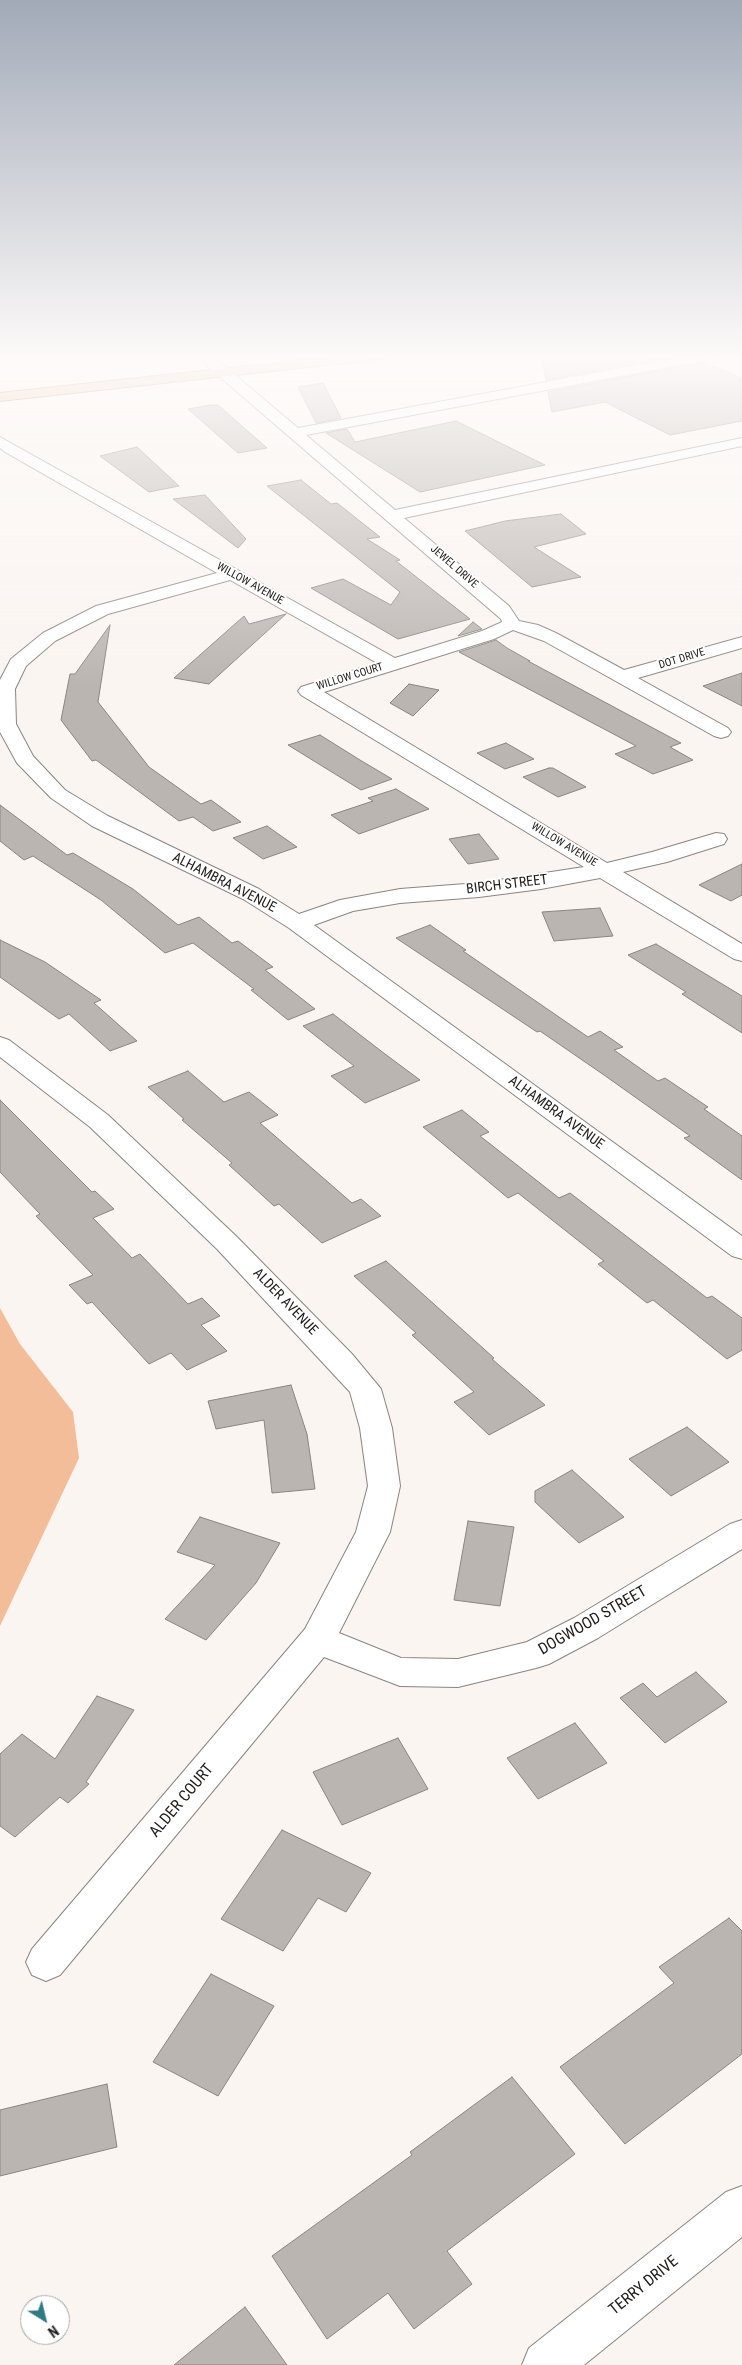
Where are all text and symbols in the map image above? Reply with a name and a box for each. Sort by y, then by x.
street label: JEWEL DRIVE [427,543,481,591]
street label: WILLOW AVENUE [214,560,286,608]
street label: DOT DRIVE [657,646,707,672]
street label: WILLOW COURT [315,661,385,693]
street label: WILLOW AVENUE [529,820,599,870]
street label: ALHAMBRA AVENUE [169,850,279,916]
street label: BIRCH STREET [465,872,549,898]
street label: ALHAMBRA AVENUE [505,1073,607,1153]
street label: ALDER AVENUE [249,1265,321,1339]
street label: DOGWOOD STREET [535,1582,651,1660]
street label: ALDER COURT [146,1760,218,1842]
street label: TERRY DRIVE [606,2252,682,2320]
north arrow [20,2295,70,2345]
text: N [45,2322,61,2340]

